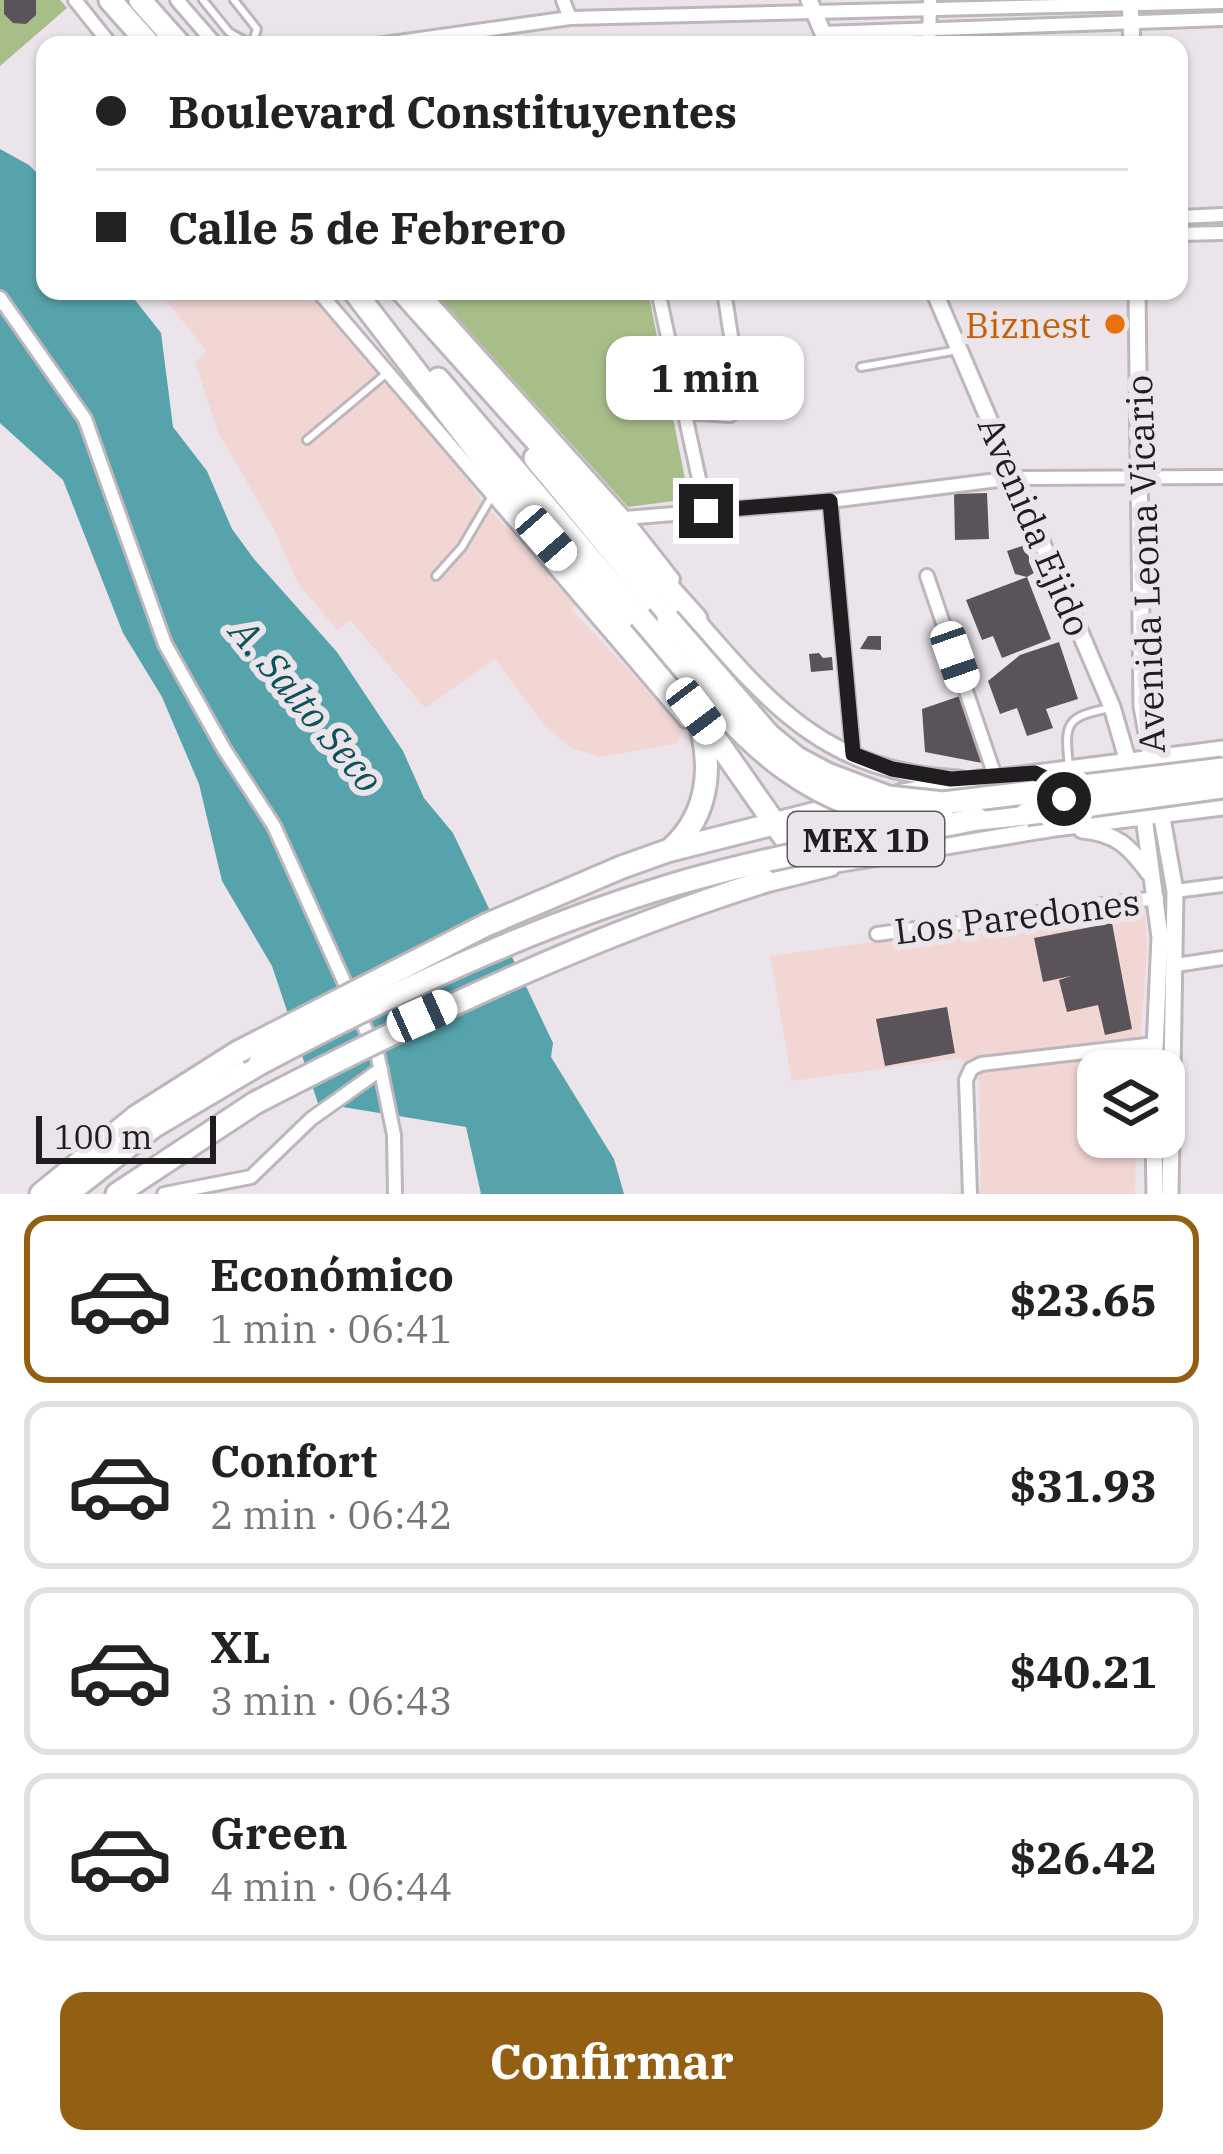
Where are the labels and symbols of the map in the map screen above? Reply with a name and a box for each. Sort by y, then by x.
place label: Biznest [965,301,1091,348]
marker: Biznest [1102,311,1128,337]
callout: 1 min [607,337,805,421]
street label: Avenida Leona Vicario [1115,374,1175,754]
street label: Avenida Ejido [968,409,1102,643]
route end [679,484,733,538]
car [509,499,583,577]
water label: A. Salto Seco [217,605,395,803]
car [926,617,984,697]
car [660,671,732,751]
route start [1037,772,1091,826]
road number: MEX 1D [788,812,944,866]
street label: Los Paredones [892,878,1142,954]
car [382,985,462,1047]
scale bar [36,1110,216,1163]

